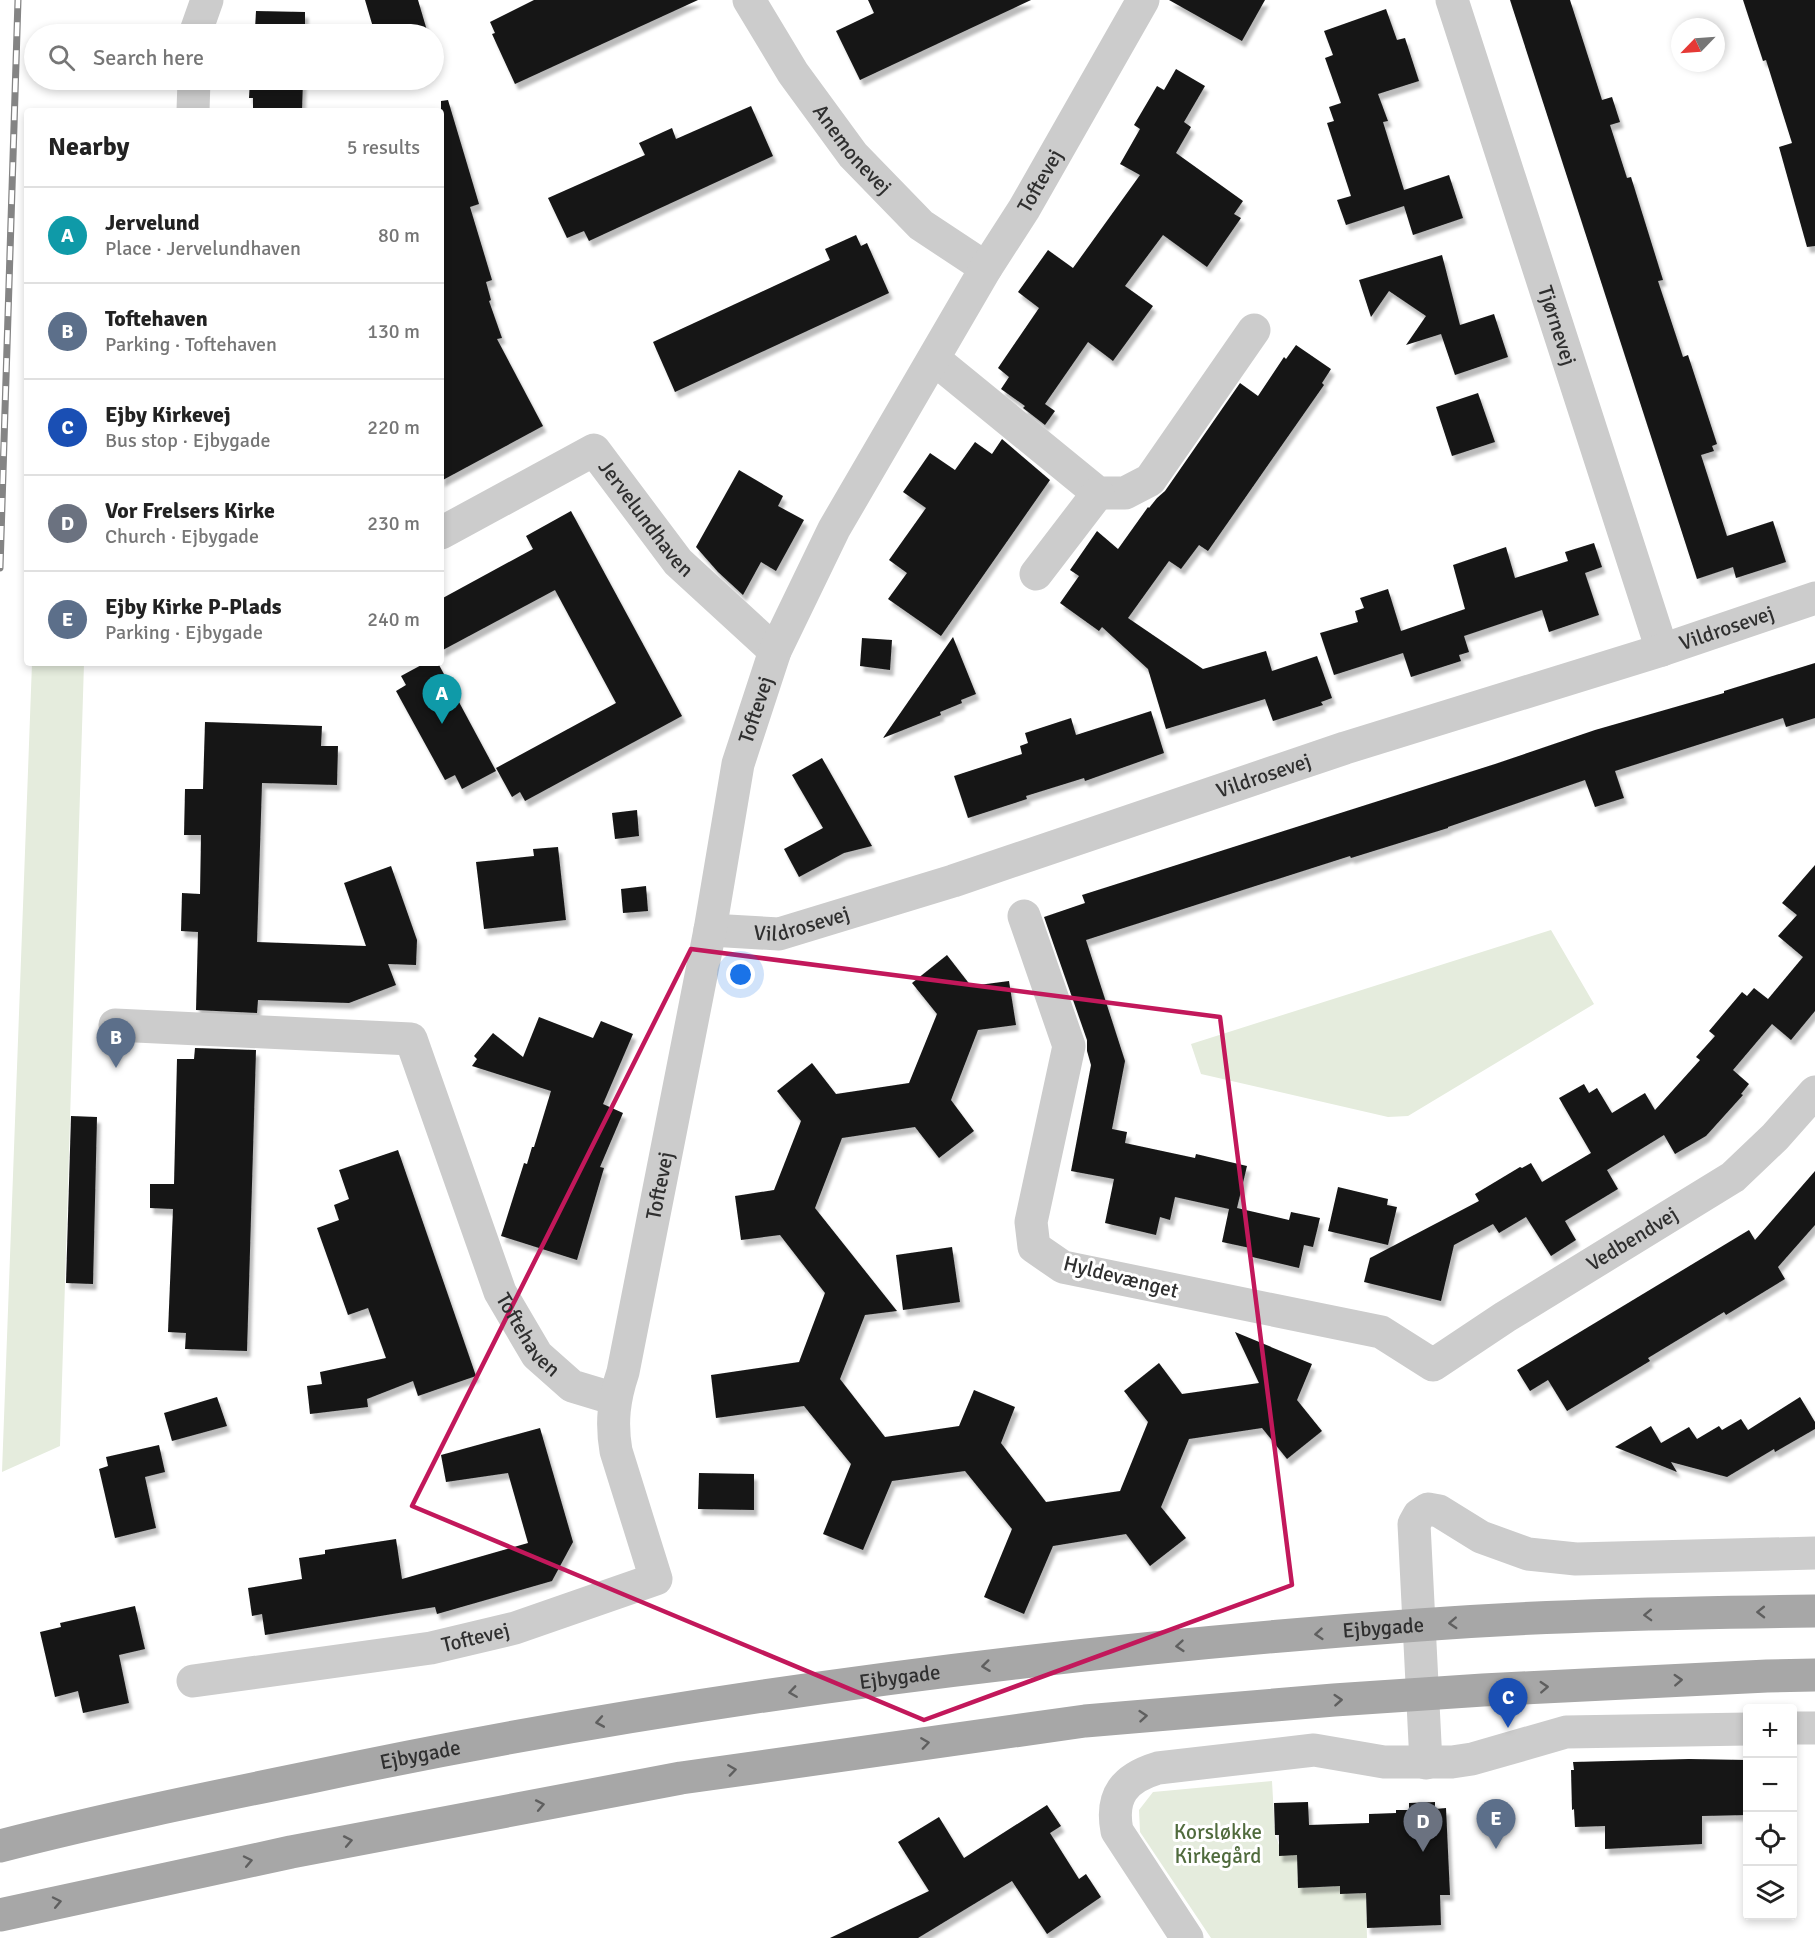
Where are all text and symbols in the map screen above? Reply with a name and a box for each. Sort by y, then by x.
north arrow [1671,18,1725,72]
search box [24,24,444,90]
icon: search [45,41,78,74]
text: Search here [93,44,204,71]
street label: Anemonevej [807,99,897,200]
text: Nearby [48,131,129,163]
text: 5 results [347,135,420,160]
street label: Toftevej [1012,145,1068,217]
text: Jervelund [105,209,200,236]
text: A [61,223,74,248]
text: 80 m [378,223,420,248]
text: Place · Jervelundhaven [105,236,301,261]
street label: Tjørnevej [1532,282,1582,369]
text: Toftehaven [105,305,208,332]
text: B [61,319,74,344]
text: 130 m [367,319,420,344]
text: Parking · Toftehaven [105,332,277,357]
text: Ejby Kirkevej [105,401,231,428]
text: C [61,415,74,440]
text: 220 m [367,415,420,440]
text: Bus stop · Ejbygade [105,428,271,453]
street label: Jervelundhaven [593,454,699,583]
text: Vor Frelsers Kirke [105,497,275,524]
text: D [61,511,74,536]
text: 230 m [367,511,420,536]
text: Church · Ejbygade [105,524,259,549]
text: Ejby Kirke P-Plads [105,593,282,620]
street label: Vildrosevej [1676,600,1777,656]
text: E [62,607,73,632]
text: 240 m [367,607,420,632]
text: Parking · Ejbygade [105,620,263,645]
street label: Toftevej [733,673,779,747]
pin: A [422,674,462,724]
street label: Vildrosevej [1213,748,1314,804]
street label: Vildrosevej [753,900,853,947]
your location [726,960,755,989]
pin: B [96,1018,136,1068]
street label: Toftevej [640,1149,679,1222]
street label: Vedbendvej [1582,1201,1683,1277]
street label: Hyldevænget [1061,1250,1181,1304]
street label: Toftehaven [490,1288,566,1382]
one-way arrow [1756,1606,1765,1618]
one-way arrow [1644,1608,1653,1621]
street label: Ejbygade [1341,1612,1425,1644]
one-way arrow [1449,1616,1458,1629]
street label: Toftevej [439,1617,512,1658]
one-way arrow [1314,1627,1323,1640]
one-way arrow [1176,1639,1185,1652]
street label: Ejbygade [858,1659,942,1695]
one-way arrow [982,1660,991,1672]
one-way arrow [1673,1673,1682,1686]
pin: C [1488,1678,1528,1728]
one-way arrow [1540,1680,1549,1693]
one-way arrow [788,1686,798,1698]
one-way arrow [1333,1693,1342,1706]
map controls [1743,1704,1797,1920]
button: + [1743,1704,1797,1758]
one-way arrow [1139,1710,1148,1723]
one-way arrow [596,1715,606,1728]
street label: Ejbygade [377,1734,463,1775]
one-way arrow [921,1738,930,1750]
button: − [1743,1758,1797,1812]
one-way arrow [727,1765,737,1777]
one-way arrow [535,1799,545,1812]
pin: E [1476,1800,1516,1849]
pin: D [1404,1802,1442,1852]
button: locate [1743,1812,1797,1866]
park label: Korsløkke Kirkegård [1174,1819,1262,1869]
one-way arrow [343,1835,353,1848]
one-way arrow [242,1855,252,1868]
button: layers [1743,1866,1797,1920]
one-way arrow [52,1896,62,1909]

